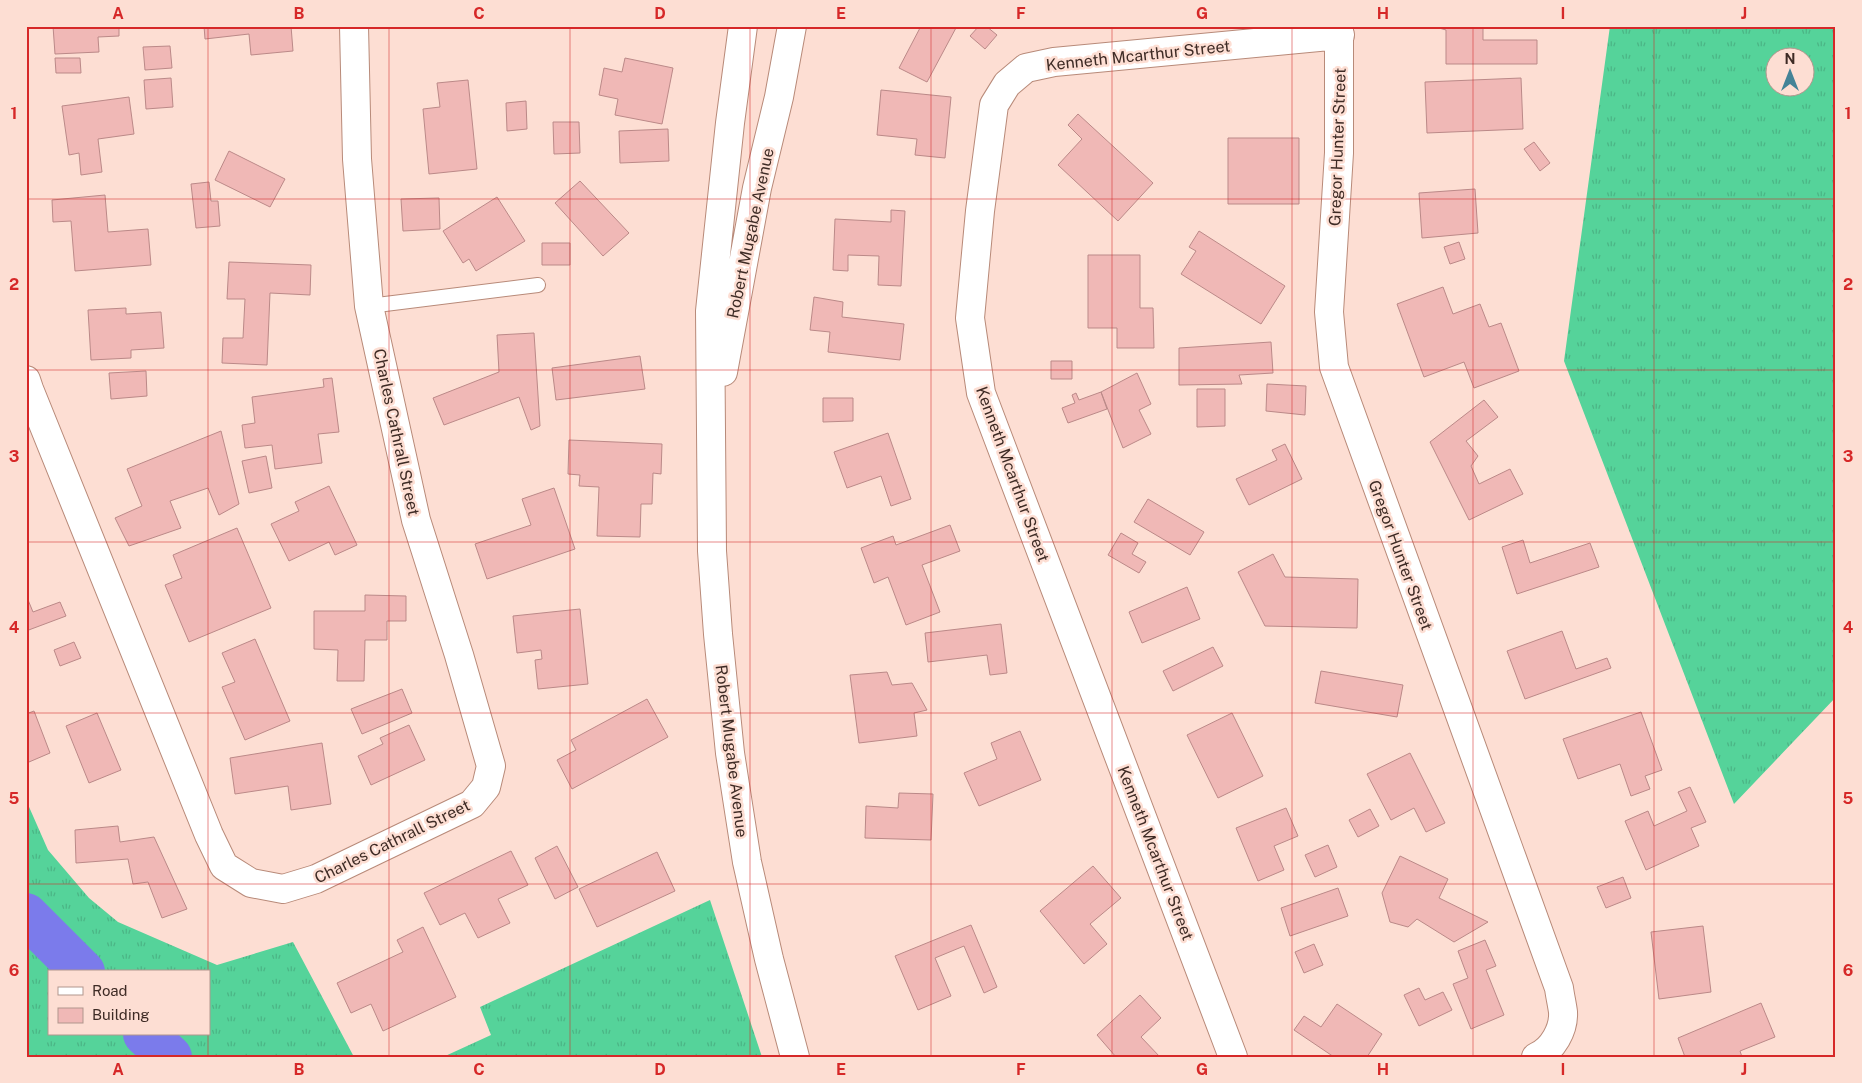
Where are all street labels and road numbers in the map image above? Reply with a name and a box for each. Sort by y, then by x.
street label: Kenneth Mcarthur Street [1045,36,1231,75]
street label: Gregor Hunter Street [1325,68,1350,226]
street label: Robert Mugabe Avenue [723,146,778,320]
street label: Charles Cathrall Street [369,347,424,517]
street label: Kenneth Mcarthur Street [972,384,1053,564]
street label: Gregor Hunter Street [1365,478,1437,633]
street label: Robert Mugabe Avenue [711,664,752,838]
street label: Kenneth Mcarthur Street [1113,763,1198,943]
street label: Charles Cathrall Street [311,796,473,887]

